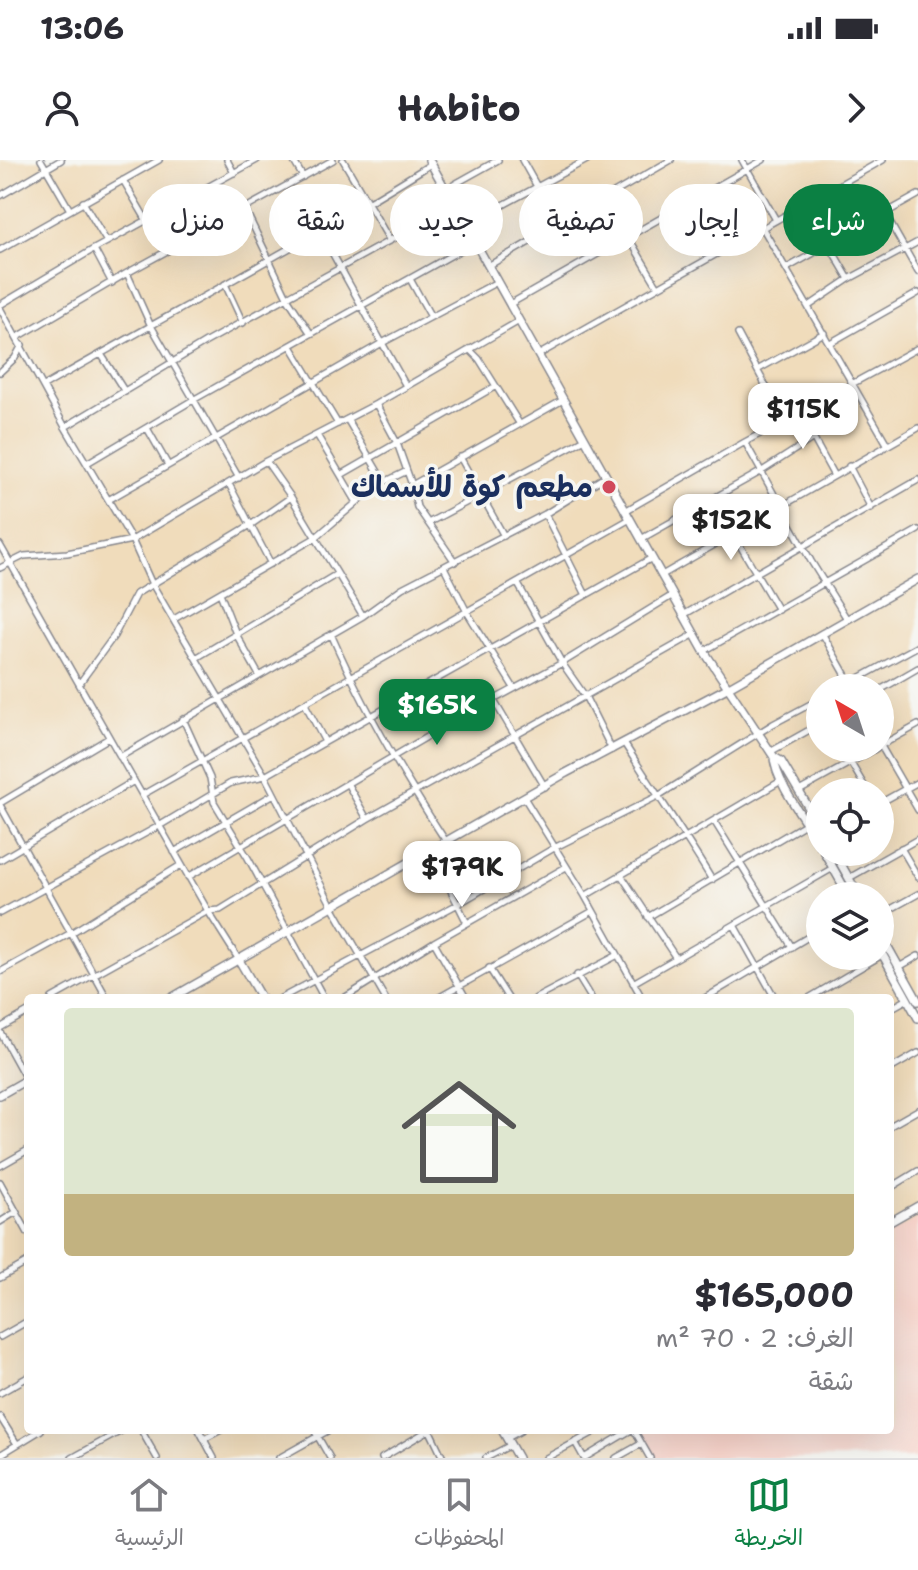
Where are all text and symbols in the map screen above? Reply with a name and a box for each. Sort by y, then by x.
text: 13:06 [40,8,124,49]
text: Habito [397,84,521,133]
icon: person [40,86,84,130]
icon: forward [834,86,878,130]
chip: منزل [142,184,253,256]
chip: شقة [269,184,374,256]
chip: جديد [390,184,503,256]
chip: تصفية [519,184,643,256]
chip: إيجار [659,184,767,256]
chip: شراء [783,184,894,256]
pin: $115K [747,383,859,451]
text: $115K [766,391,840,426]
place label: مطعم كوة للأسماك [351,466,593,509]
marker: مطعم كوة للأسماك [600,478,618,496]
pin: $152K [675,494,787,562]
text: $152K [691,502,771,537]
north arrow [806,674,894,762]
map controls [806,674,894,970]
pin: $165K [381,679,493,747]
text: $165K [397,687,477,722]
button: locate [806,778,894,866]
pin: $179K [406,841,518,909]
text: $179K [421,849,503,884]
button: layers [806,882,894,970]
icon: home [387,1060,531,1204]
text: $165,000 [694,1272,854,1318]
text: الغرف: 2 · 70 m² [656,1320,854,1355]
text: شقة [809,1363,854,1398]
tab: الرئيسية [115,1473,184,1557]
tab: المحفوظات [414,1473,505,1557]
tab: الخريطة [734,1473,803,1557]

